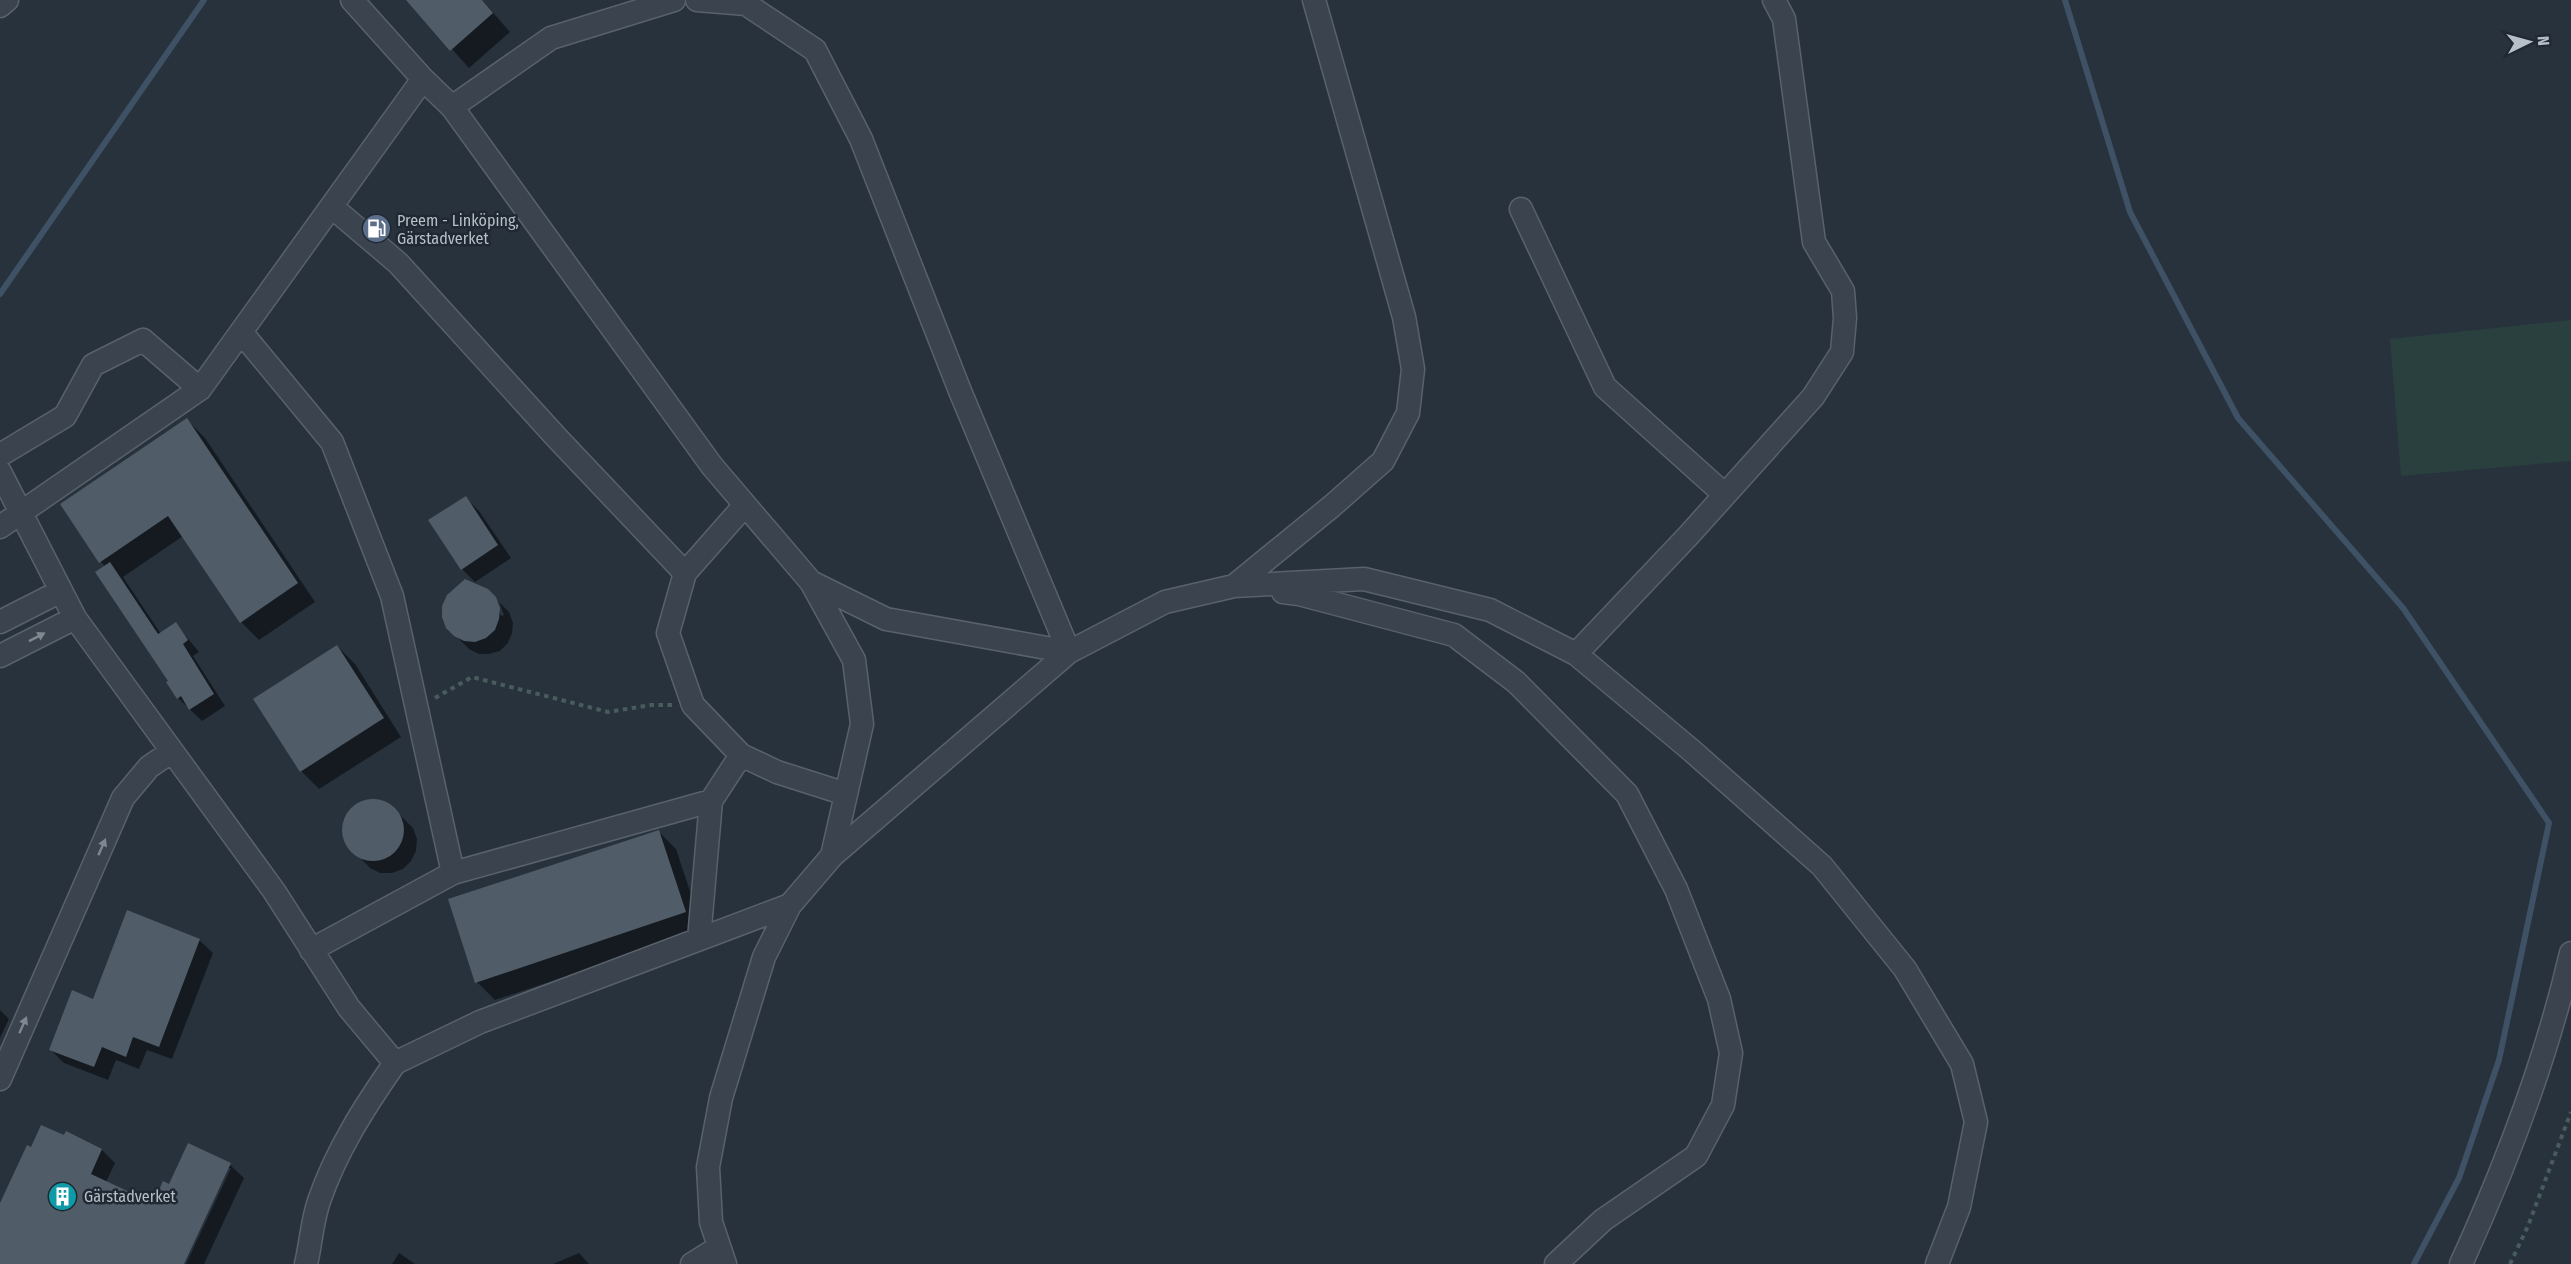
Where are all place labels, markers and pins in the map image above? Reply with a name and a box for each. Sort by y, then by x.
place label: Preem - Linköping, Gärstadverket [397,211,519,248]
fuel station icon: Preem - Linköping, Gärstadverket [360,213,392,245]
building icon: Gärstadverket [47,1180,79,1212]
place label: Gärstadverket [84,1187,176,1206]

